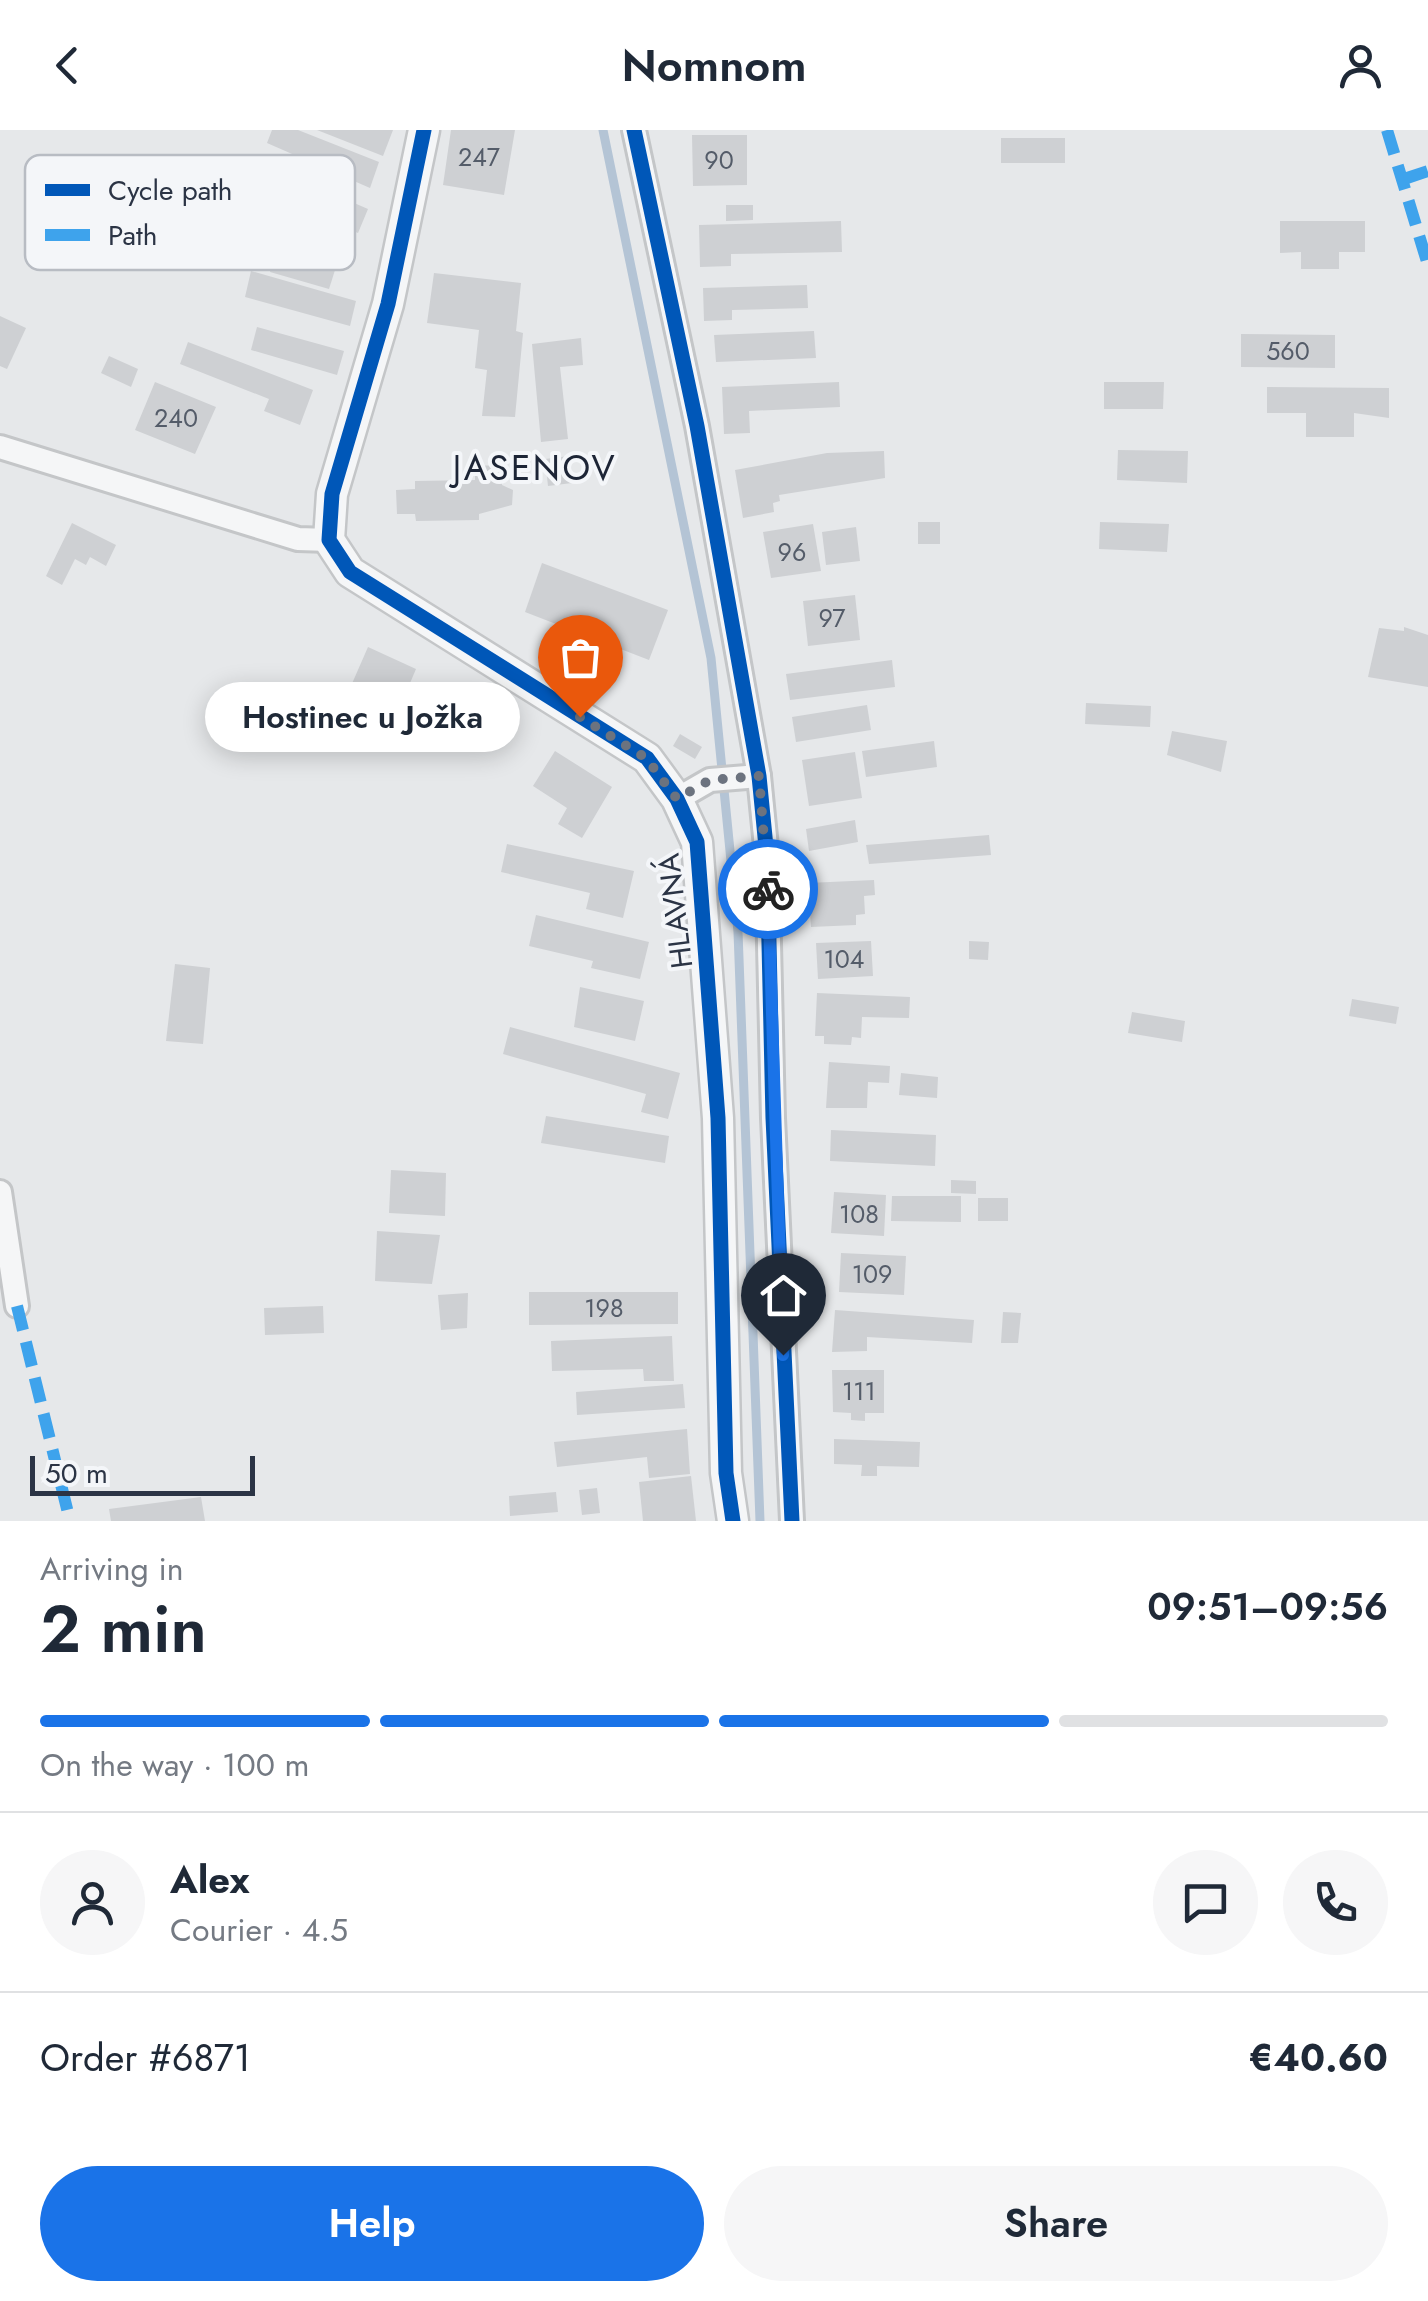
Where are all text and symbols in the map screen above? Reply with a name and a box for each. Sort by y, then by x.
text: Nomnom [621,33,807,98]
icon: back [40,38,95,93]
icon: person [1333,38,1388,93]
house number: 247 [458,139,500,175]
house number: 90 [704,142,734,178]
legend [25,155,355,270]
text: Cycle path [108,170,233,211]
text: Path [108,215,157,256]
house number: 560 [1266,333,1310,369]
house number: 240 [154,400,198,436]
district label: JASENOV [449,443,617,493]
house number: 96 [778,534,806,570]
house number: 97 [819,600,845,636]
pin [538,615,623,718]
icon: bag [553,630,608,685]
callout: Hostinec u Jožka [205,682,520,752]
text: Hostinec u Jožka [242,694,483,740]
courier [718,839,818,939]
street label: HLAVNÁ [647,851,703,971]
icon: bike [741,862,796,917]
house number: 104 [824,941,864,977]
house number: 108 [839,1196,879,1232]
pin [741,1253,826,1356]
house number: 109 [852,1256,892,1292]
icon: home [756,1268,811,1323]
house number: 198 [584,1290,624,1326]
house number: 111 [842,1373,876,1409]
scale bar [30,1451,255,1496]
text: 50 m [45,1453,108,1494]
text: Arriving in [40,1546,184,1592]
text: 09:51–09:56 [1147,1579,1388,1634]
text: 2 min [40,1582,207,1676]
text: On the way · 100 m [40,1742,309,1788]
button: person [40,1850,145,1955]
button: chat [1153,1850,1258,1955]
button: phone [1283,1850,1388,1955]
text: Alex [170,1852,250,1907]
text: Courier · 4.5 [170,1907,348,1953]
text: Order #6871 [40,2030,251,2085]
text: €40.60 [1249,2030,1388,2085]
button: Help [40,2166,704,2281]
button: Share [724,2166,1388,2281]

